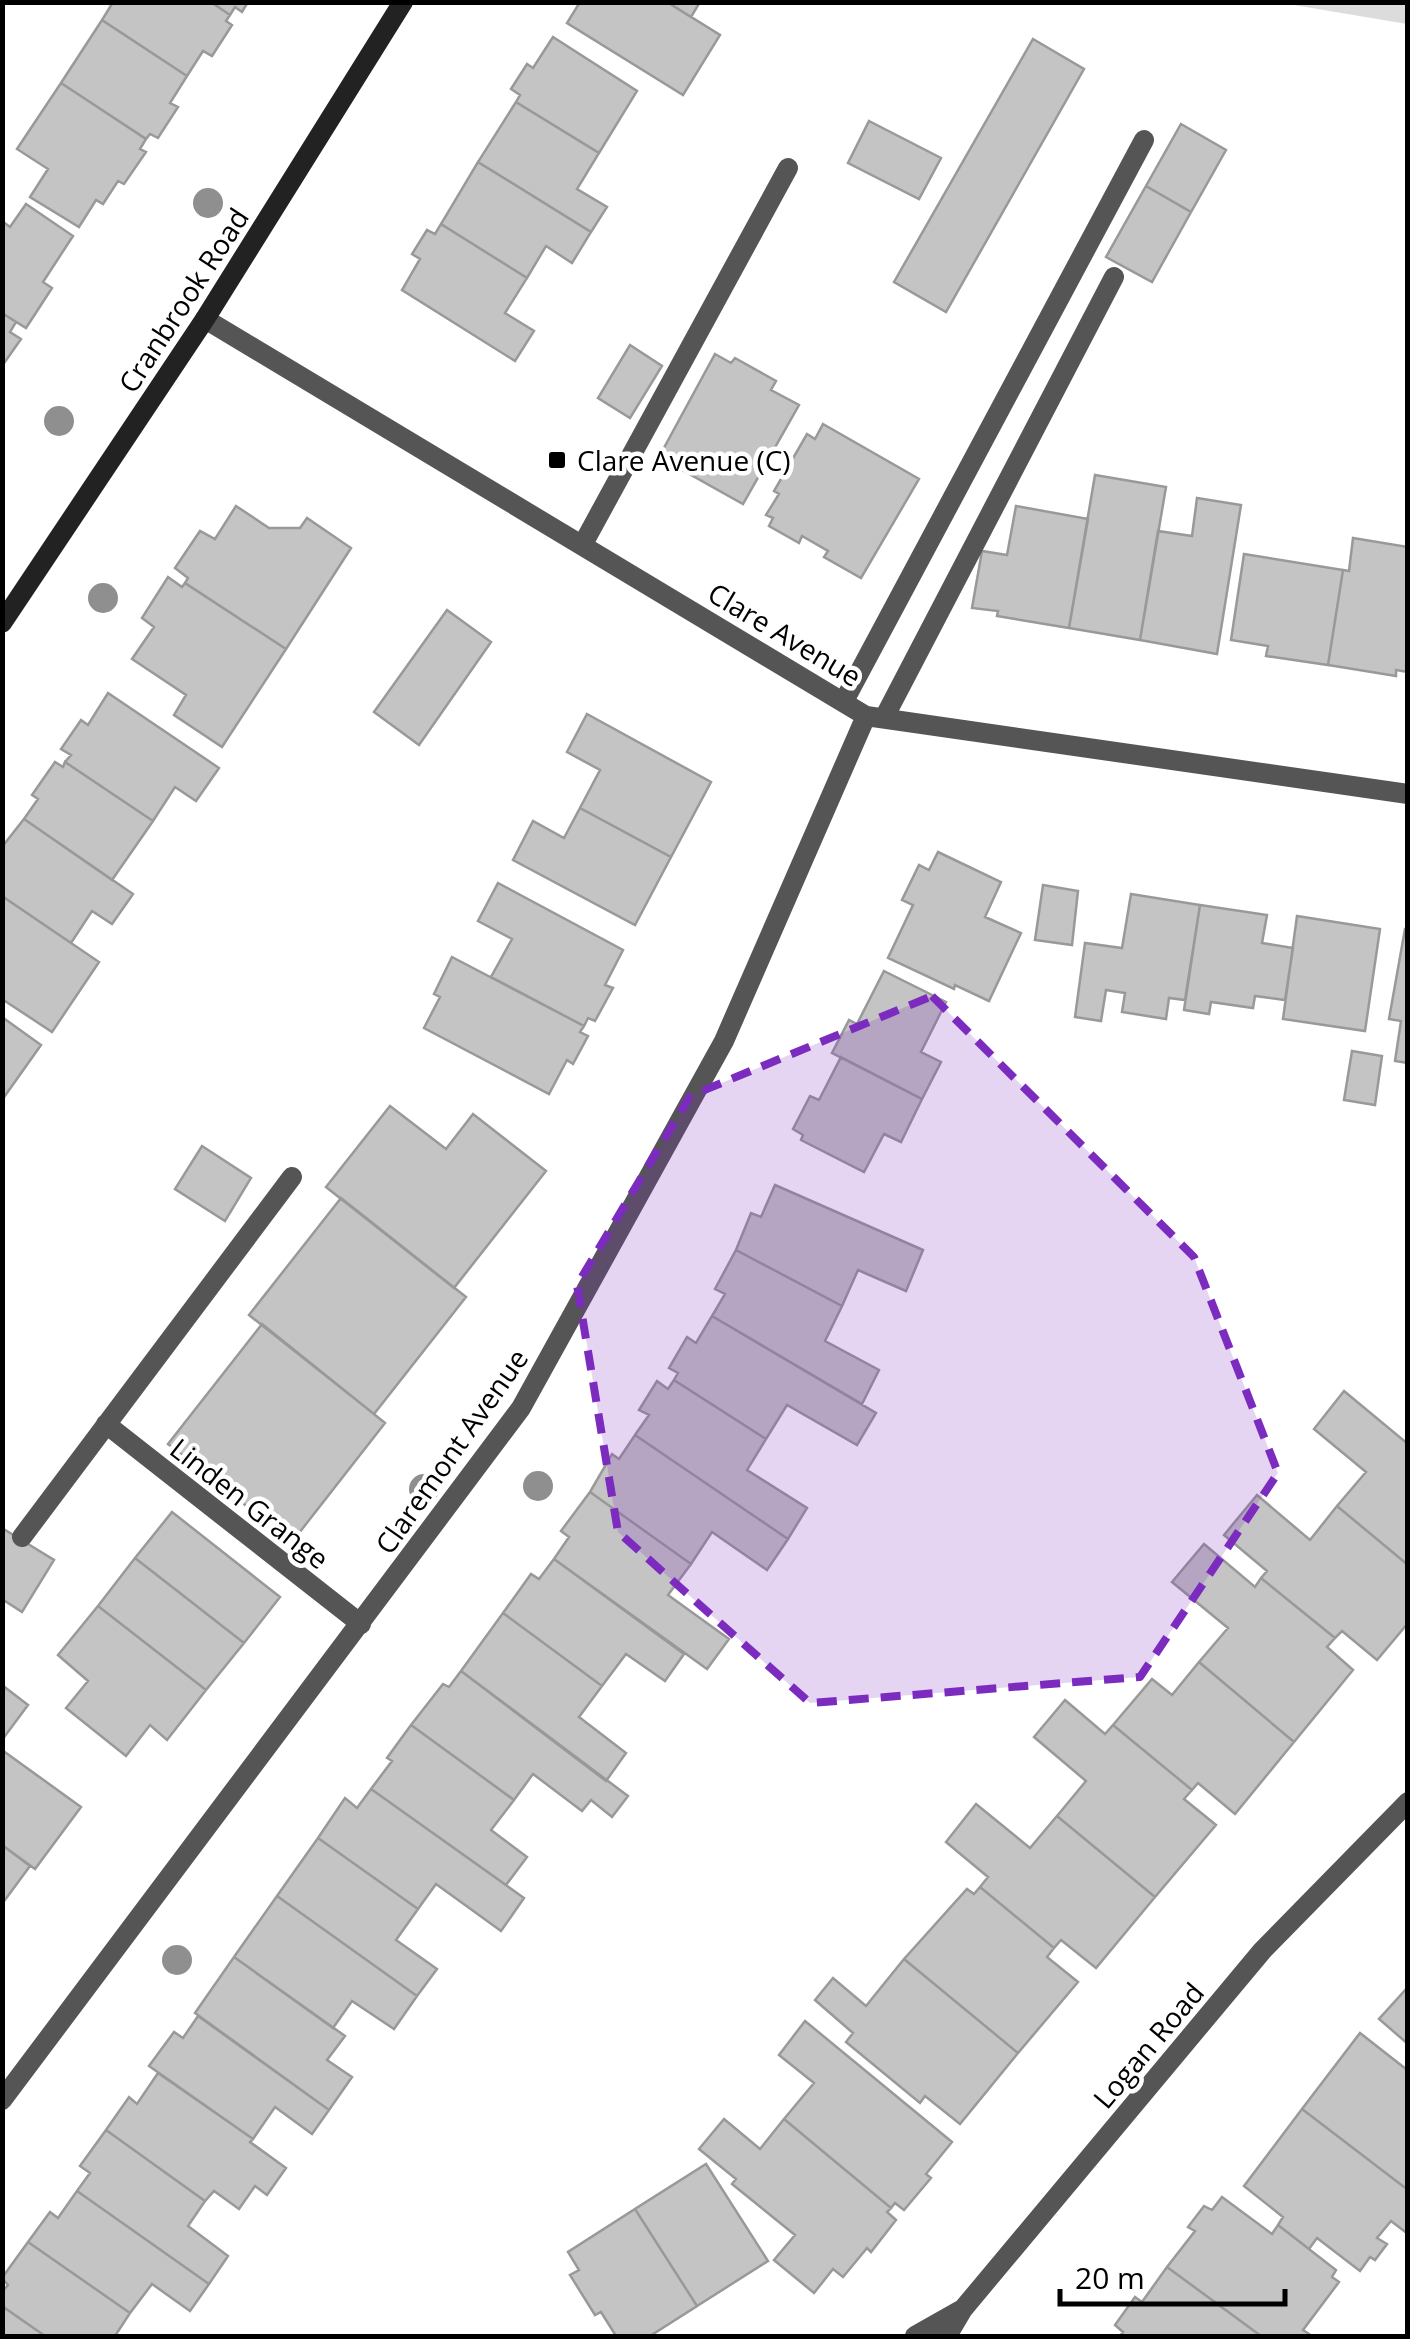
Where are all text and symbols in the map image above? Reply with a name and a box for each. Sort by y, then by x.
street label: Cranbrook Road [109,200,257,400]
place label: Clare Avenue (C) [577,441,791,479]
marker: Clare Avenue (C) [546,449,568,471]
street label: Clare Avenue [701,573,869,695]
street label: Claremont Avenue [366,1341,536,1561]
street label: Linden Grange [163,1429,337,1577]
street label: Logan Road [1084,1974,1212,2116]
scale bar [1060,2244,1285,2306]
text: 20 m [1075,2257,1145,2298]

